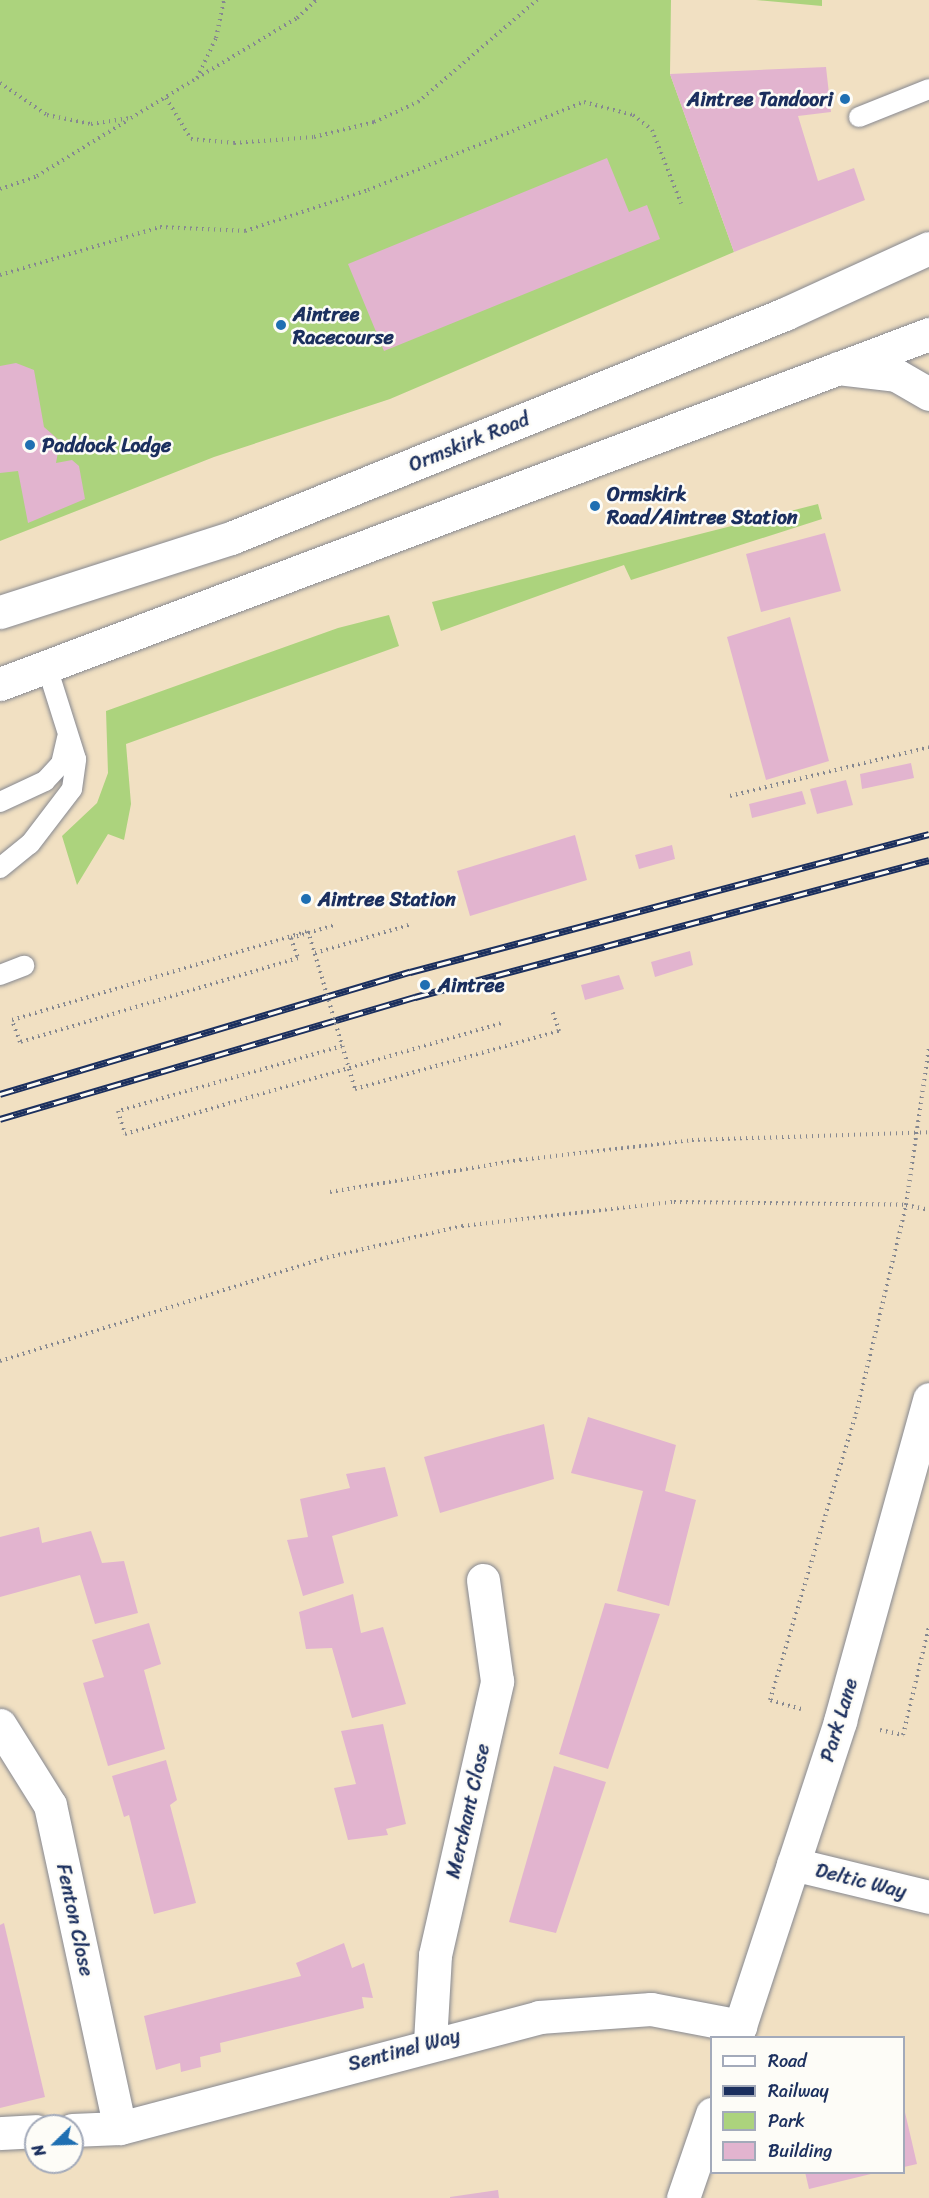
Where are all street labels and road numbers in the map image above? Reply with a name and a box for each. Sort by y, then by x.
street label: Ormskirk Road [405,407,533,477]
street label: Park Lane [815,1675,863,1765]
street label: Merchant Close [441,1741,495,1881]
street label: Deltic Way [813,1858,909,1904]
street label: Fenton Close [51,1861,99,1979]
street label: Sentinel Way [345,2024,463,2076]

